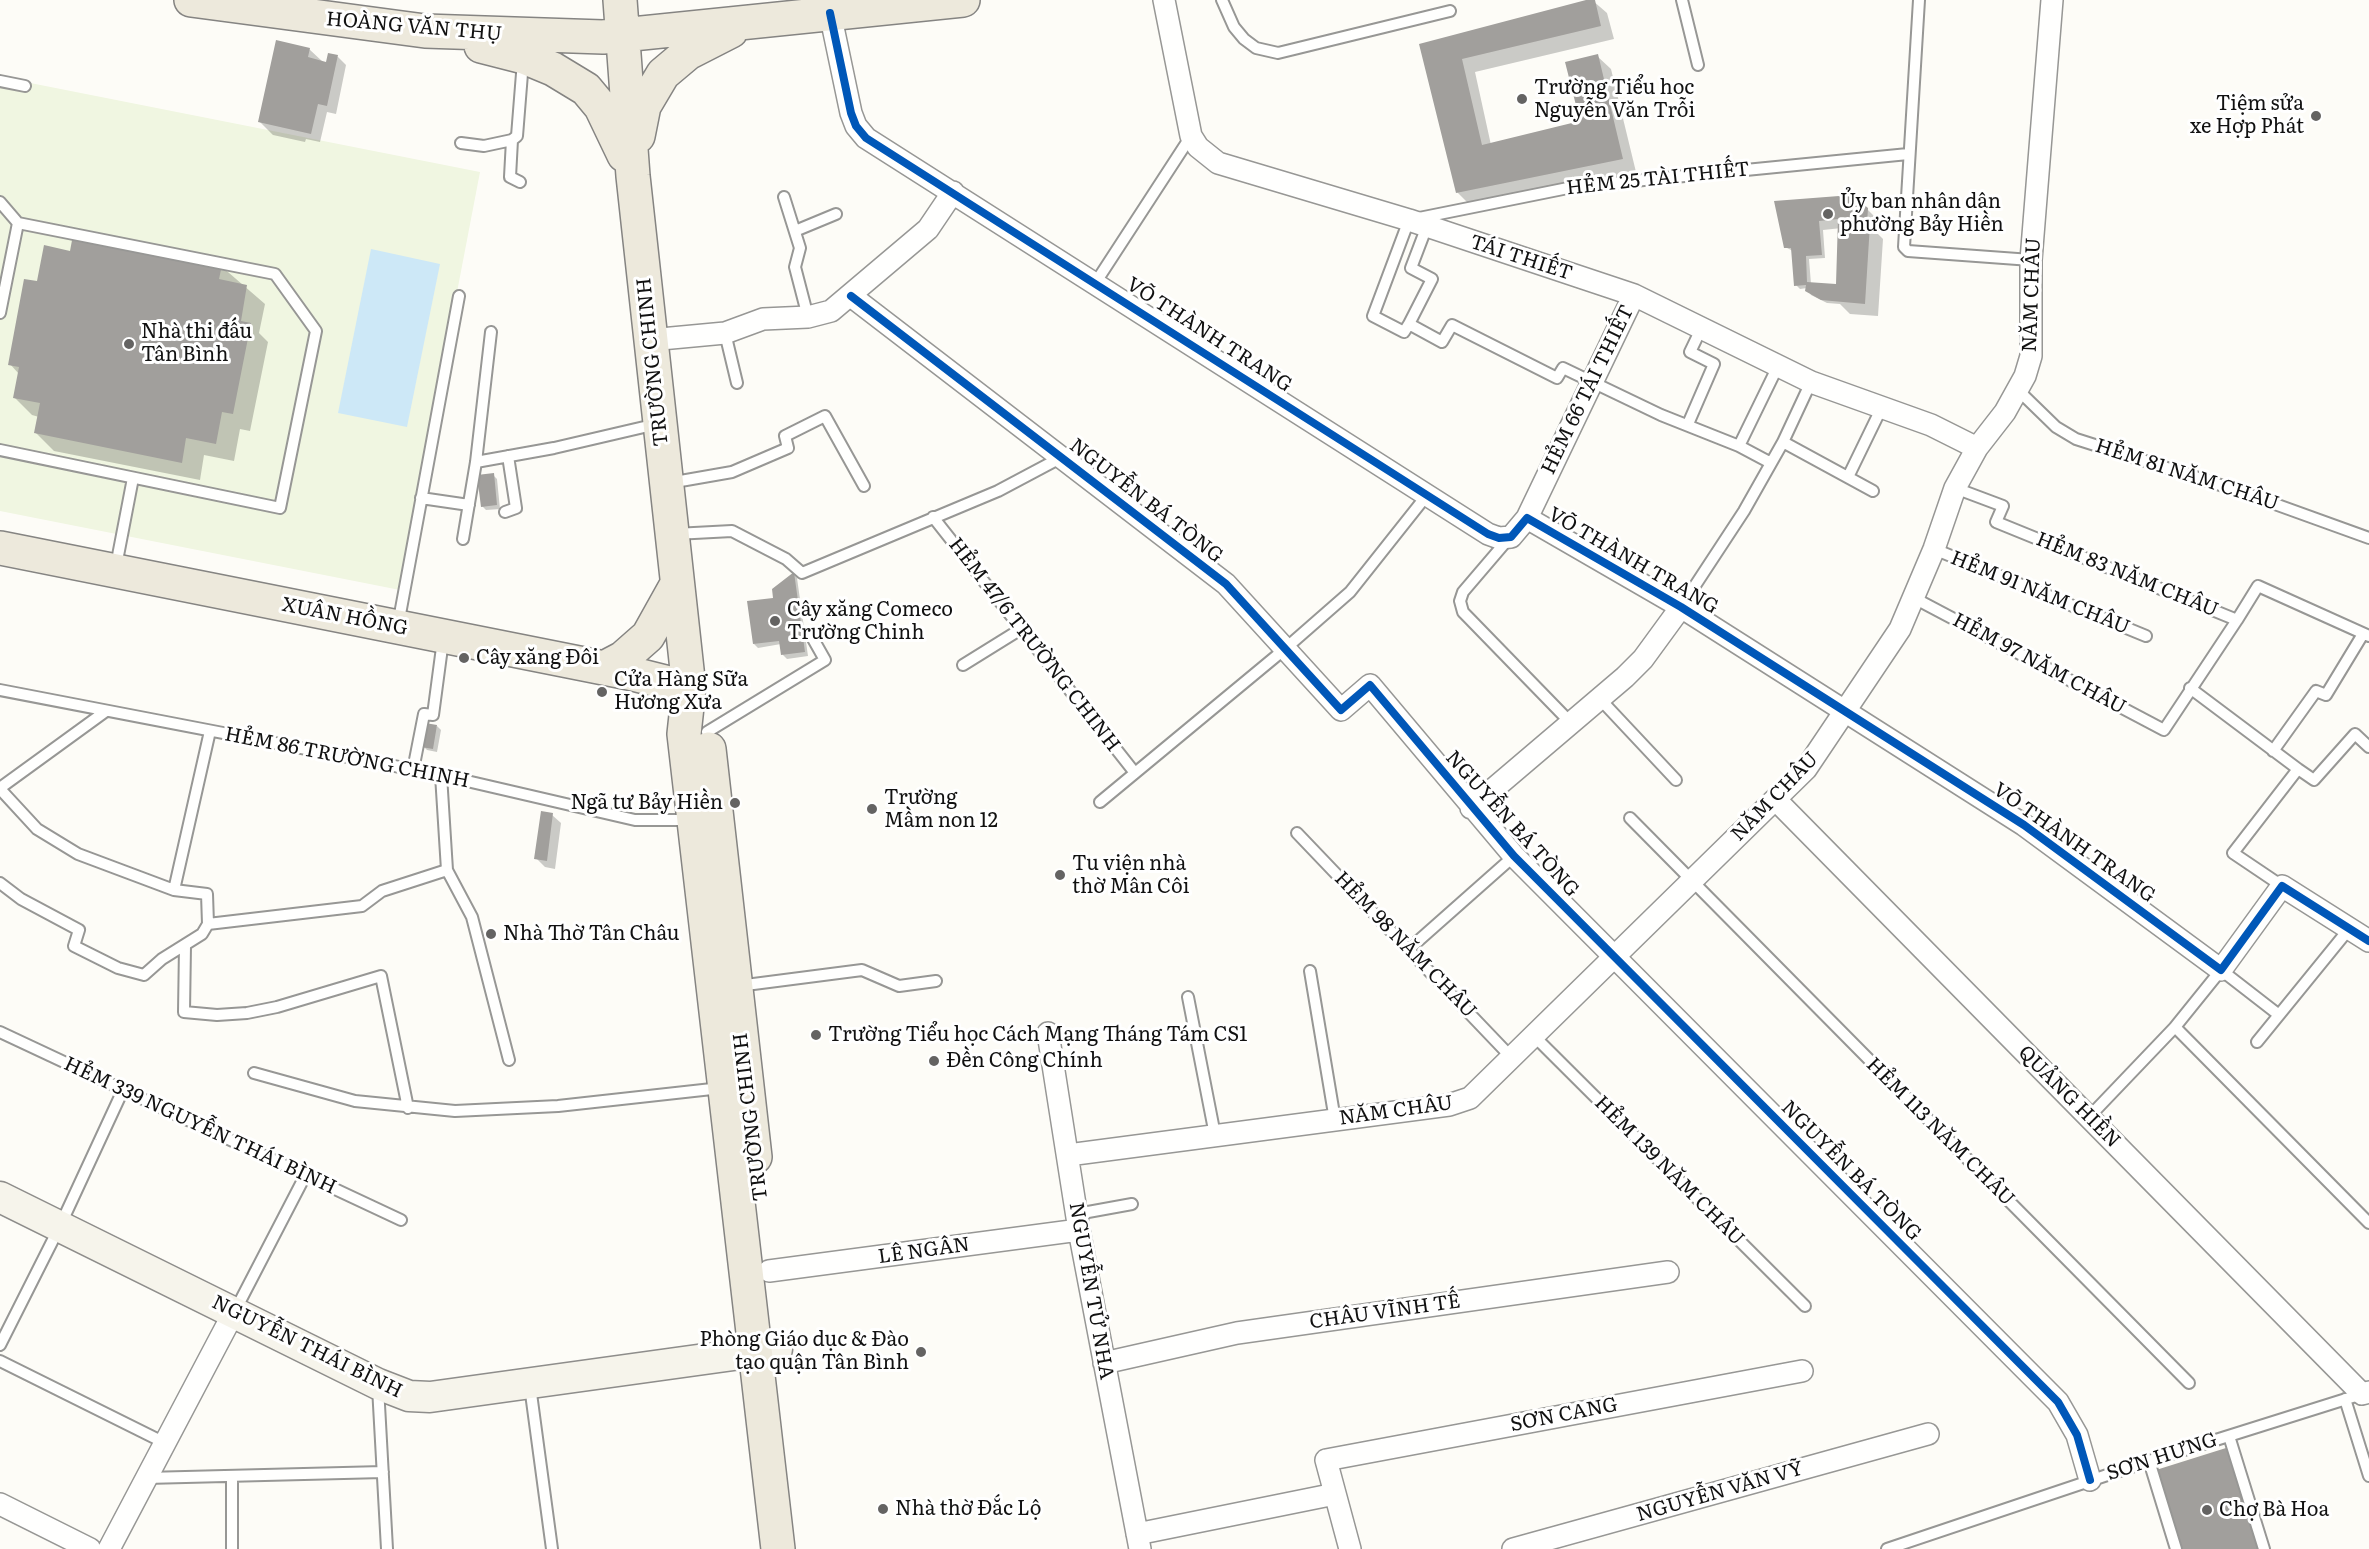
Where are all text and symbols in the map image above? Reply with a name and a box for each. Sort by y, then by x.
street label: HOÀNG VĂN THỤ [325,7,503,47]
place label: Trường Tiểu học Nguyễn Văn Trỗi [1534,76,1695,123]
marker: Trường Tiểu học Nguyễn Văn Trỗi [1515,92,1529,106]
place label: Tiệm sửa xe Hợp Phát [2190,92,2304,139]
marker: Tiệm sửa xe Hợp Phát [2309,109,2323,123]
street label: HẺM 25 TÀI THIẾT [1565,157,1751,201]
place label: Ủy ban nhân dân phường Bảy Hiền [1840,190,2004,237]
marker: Ủy ban nhân dân phường Bảy Hiền [1821,207,1835,221]
street label: TÁI THIẾT [1467,230,1575,286]
street label: NĂM CHÂU [2018,237,2046,353]
street label: VÕ THÀNH TRANG [1122,272,1296,398]
street label: TRƯỜNG CHINH [632,276,674,448]
street label: HẺM 66 TÁI THIẾT [1537,301,1639,479]
place label: Nhà thi đấu Tân Bình [141,320,252,367]
marker: Nhà thi đấu Tân Bình [122,337,136,351]
street label: NGUYỄN BÁ TÒNG [1064,434,1228,568]
street label: HẺM 81 NĂM CHÂU [2092,434,2282,516]
street label: VÕ THÀNH TRANG [1544,502,1722,620]
street label: HẺM 83 NĂM CHÂU [2032,527,2222,623]
street label: HẺM 47/6 TRƯỜNG CHINH [943,533,1125,757]
street label: HẺM 91 NĂM CHÂU [1947,546,2133,640]
street label: XUÂN HỒNG [280,593,410,641]
place label: Cây xăng Comeco Trường Chinh [787,598,953,645]
street label: HẺM 97 NĂM CHÂU [1948,608,2130,720]
marker: Cây xăng Comeco Trường Chinh [768,614,782,628]
place label: Cây xăng Đôi [476,646,599,670]
marker: Cây xăng Đôi [457,651,471,665]
place label: Cửa Hàng Sữa Hương Xưa [614,668,748,715]
marker: Cửa Hàng Sữa Hương Xưa [595,685,609,699]
street label: HẺM 86 TRƯỜNG CHINH [223,722,471,794]
street label: NGUYỄN BÁ TÒNG [1440,746,1584,902]
street label: NĂM CHÂU [1726,747,1824,847]
street label: VÕ THÀNH TRANG [1988,778,2160,908]
place label: Trường Mầm non 12 [884,786,998,833]
place label: Ngã tư Bảy Hiền [571,791,723,815]
marker: Ngã tư Bảy Hiền [728,796,742,810]
marker: Trường Mầm non 12 [865,802,879,816]
place label: Tu viện nhà thờ Mân Côi [1072,852,1189,899]
street label: HẺM 98 NĂM CHÂU [1329,867,1481,1023]
marker: Tu viện nhà thờ Mân Côi [1053,868,1067,882]
place label: Nhà Thờ Tân Châu [503,922,680,946]
marker: Nhà Thờ Tân Châu [484,927,498,941]
place label: Trường Tiểu học Cách Mạng Tháng Tám CS1 [828,1023,1247,1047]
marker: Trường Tiểu học Cách Mạng Tháng Tám CS1 [809,1028,823,1042]
street label: TRƯỜNG CHINH [729,1031,773,1203]
street label: QUẢNG HIỀN [2013,1041,2125,1153]
place label: Đền Công Chính [946,1049,1103,1073]
street label: HẺM 339 NGUYỄN THÁI BÌNH [60,1052,340,1200]
street label: HẺM 113 NĂM CHÂU [1861,1053,2019,1211]
marker: Đền Công Chính [927,1054,941,1068]
street label: NĂM CHÂU [1337,1091,1455,1131]
street label: HẺM 139 NĂM CHÂU [1589,1091,1749,1251]
street label: NGUYỄN BÁ TÒNG [1776,1096,1926,1246]
street label: NGUYỄN TỬ NHA [1064,1200,1118,1382]
street label: LÊ NGÂN [877,1233,971,1269]
street label: NGUYỄN THÁI BÌNH [208,1290,406,1404]
street label: CHÂU VĨNH TẾ [1308,1290,1462,1334]
place label: Phòng Giáo dục & Đào tạo quận Tân Bình [699,1328,909,1375]
marker: Phòng Giáo dục & Đào tạo quận Tân Bình [914,1345,928,1359]
street label: SƠN CANG [1508,1393,1620,1437]
street label: SƠN HƯNG [2104,1428,2220,1486]
street label: NGUYỄN VĂN VỸ [1634,1457,1806,1527]
place label: Nhà thờ Đắc Lộ [895,1497,1041,1521]
place label: Chợ Bà Hoa [2219,1498,2329,1522]
marker: Nhà thờ Đắc Lộ [876,1502,890,1516]
marker: Chợ Bà Hoa [2200,1503,2214,1517]

